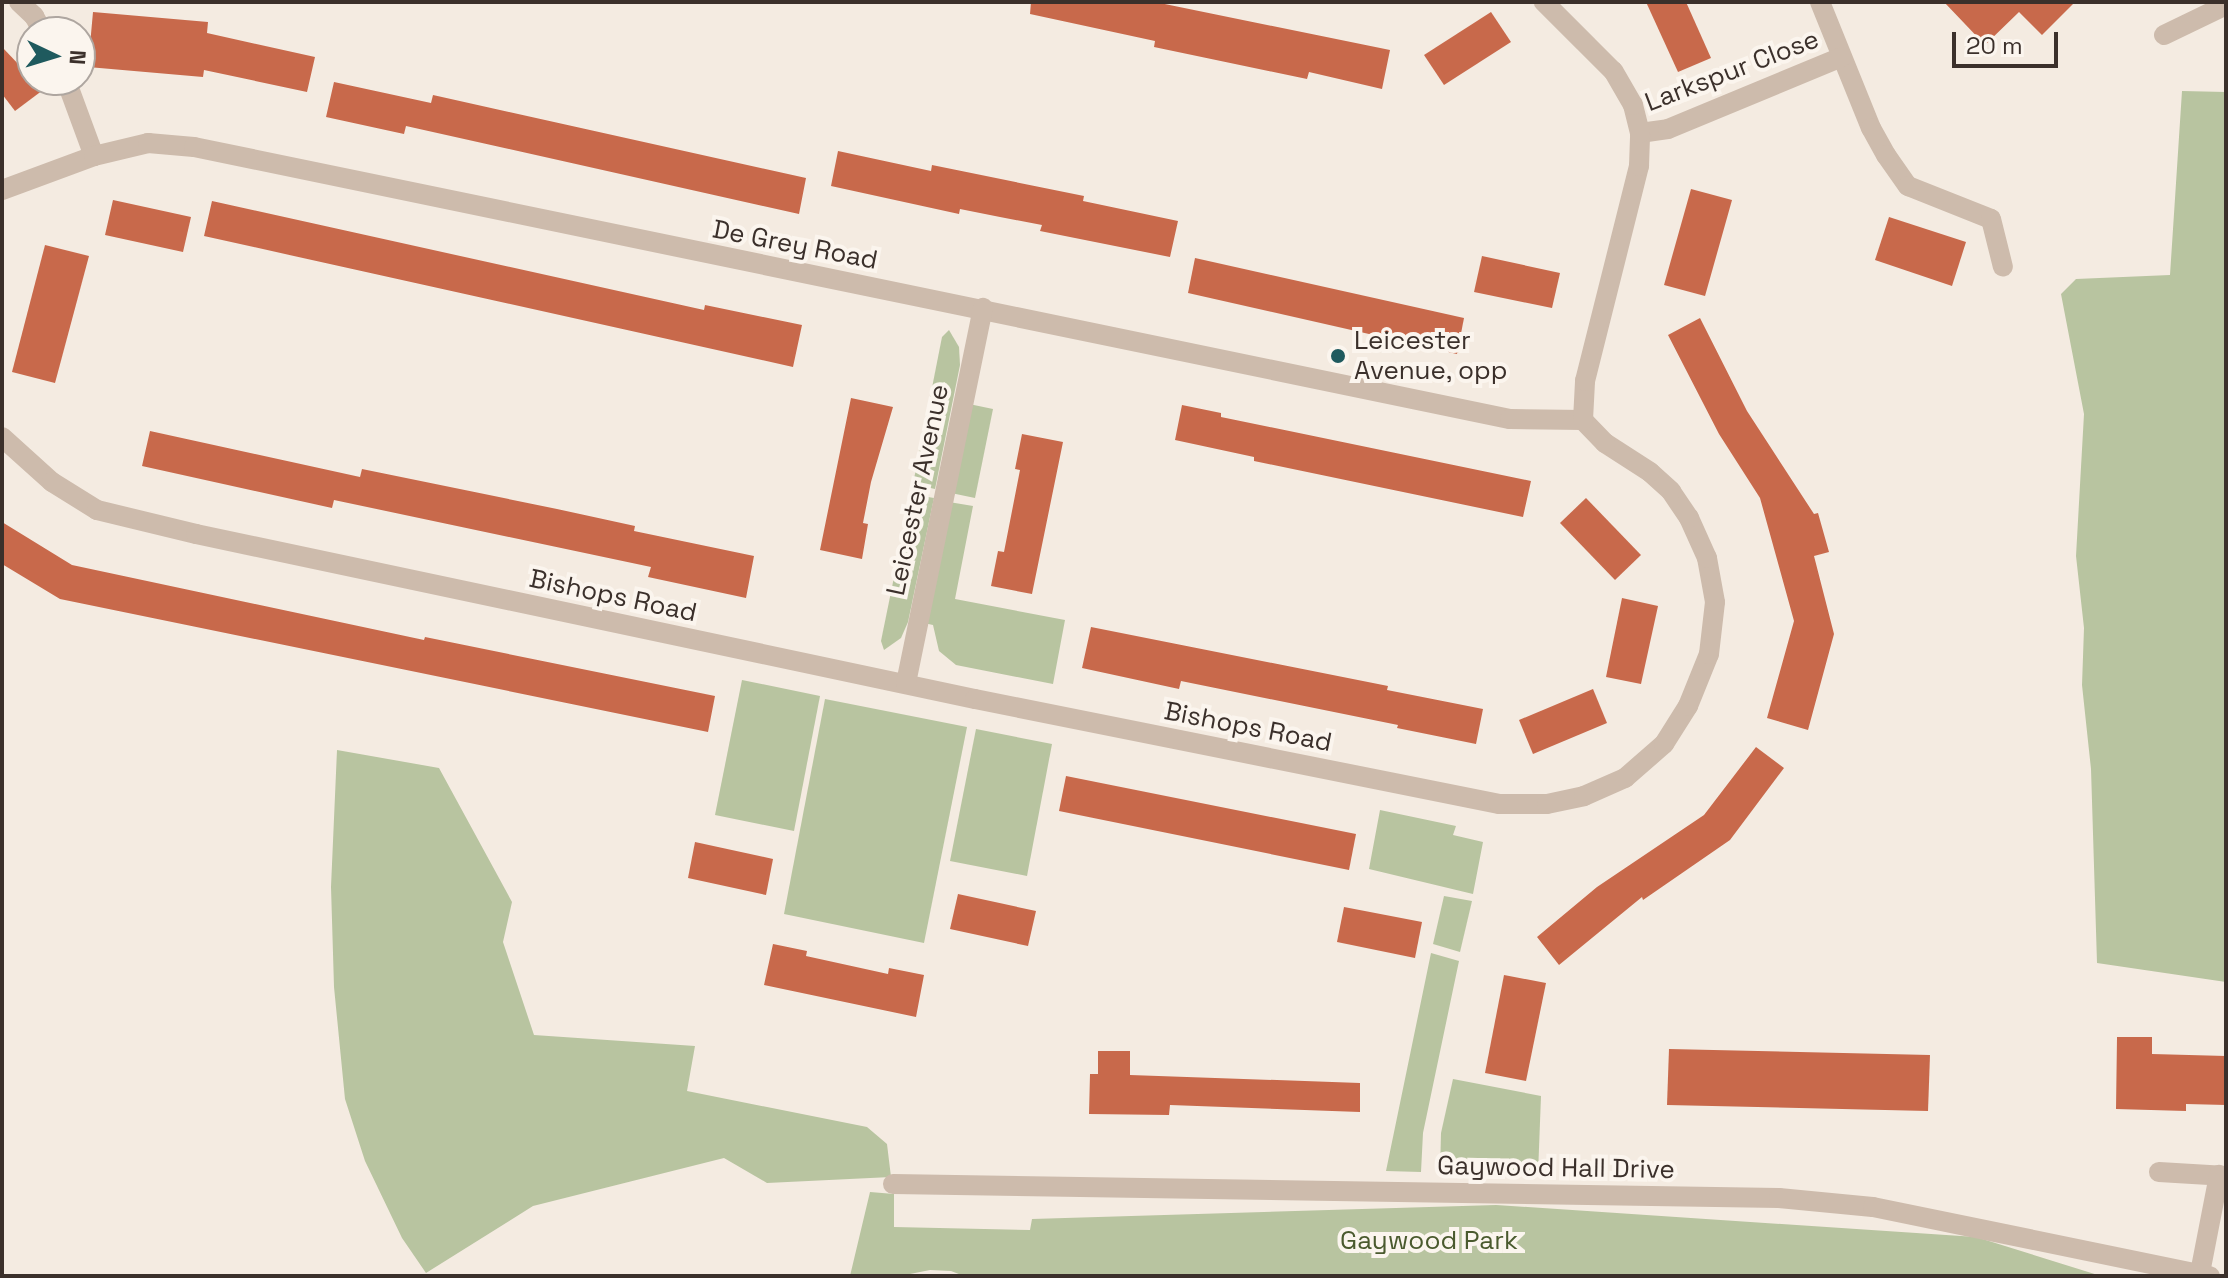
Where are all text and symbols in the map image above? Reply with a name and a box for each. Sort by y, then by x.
north arrow [16,16,96,96]
scale bar [1956,16,2062,66]
street label: Larkspur Close [1641,24,1823,118]
text: 20 m [1966,30,2023,61]
text: N [63,49,92,66]
street label: De Grey Road [710,214,880,276]
place label: Leicester Avenue, opp [1354,325,1508,386]
marker: Leicester Avenue, opp [1329,347,1347,365]
street label: Leicester Avenue [880,381,956,599]
street label: Bishops Road [527,563,699,629]
street label: Bishops Road [1161,695,1335,759]
street label: Gaywood Hall Drive [1437,1150,1675,1186]
park label: Gaywood Park [1340,1225,1518,1257]

